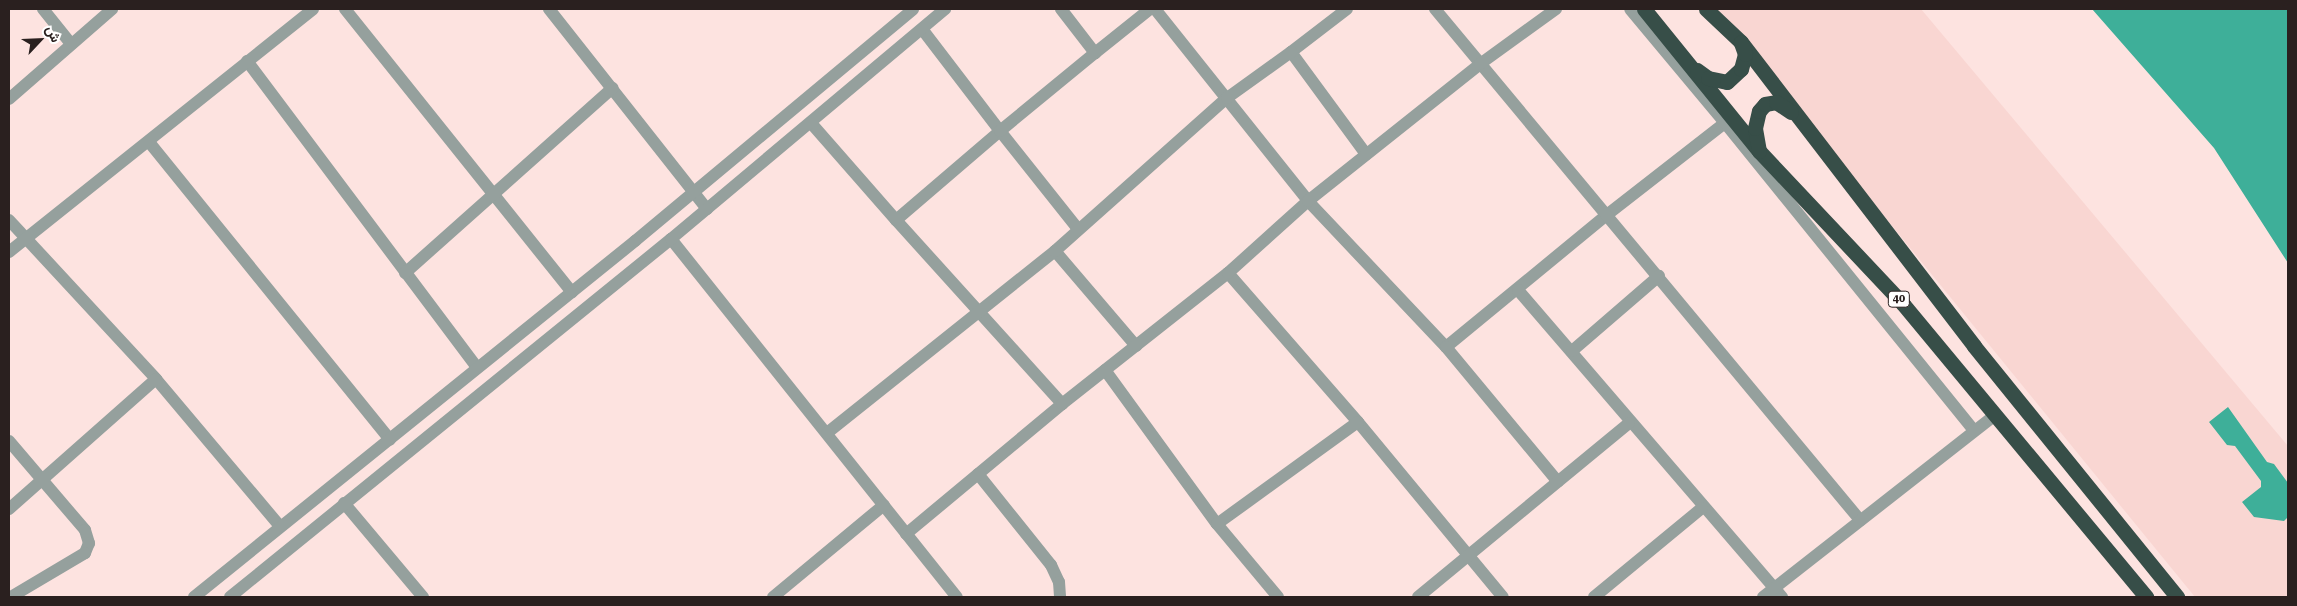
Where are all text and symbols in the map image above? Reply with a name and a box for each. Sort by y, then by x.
north arrow [15,15,65,65]
text: ش [43,23,64,45]
road number: 40 [1888,290,1910,308]

